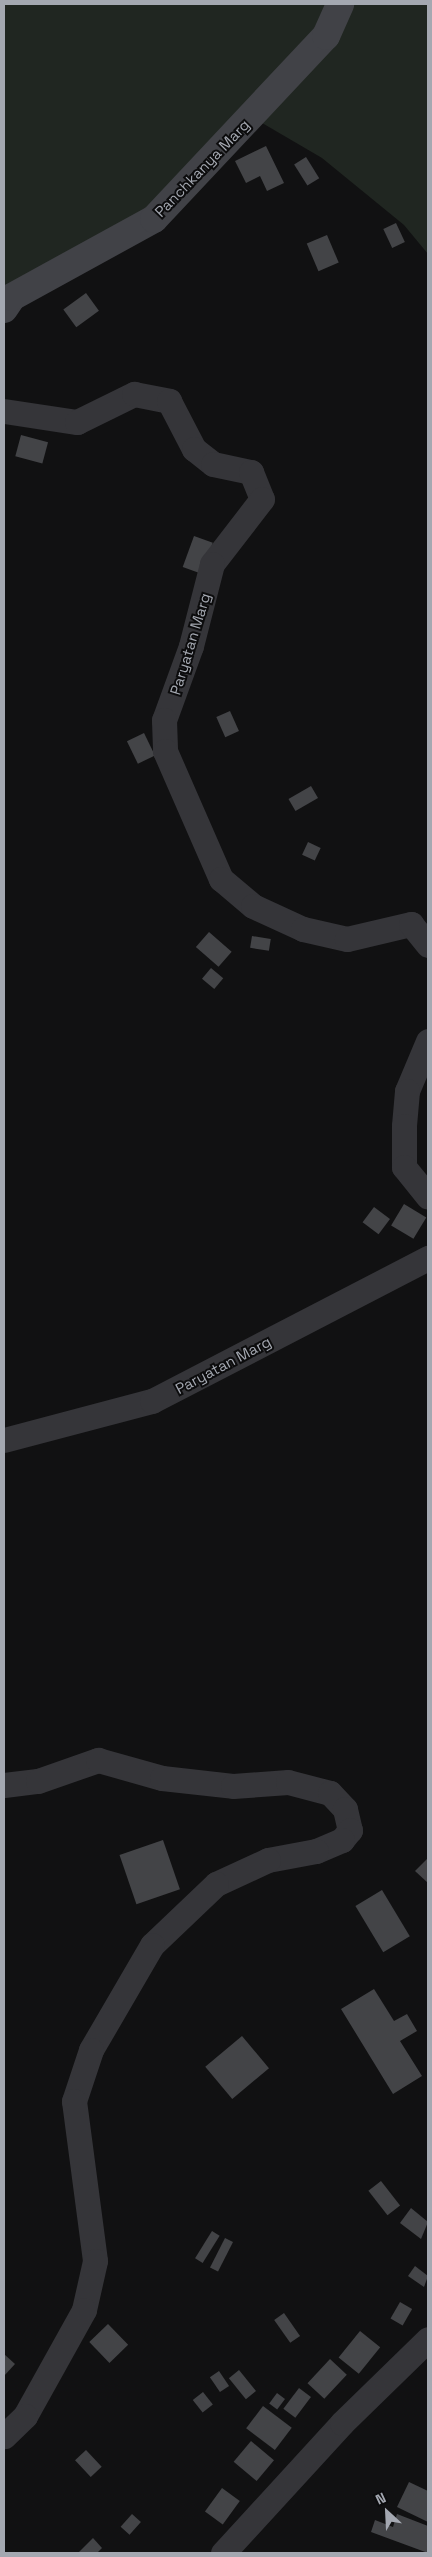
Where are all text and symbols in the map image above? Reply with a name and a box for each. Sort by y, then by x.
street label: Panchkanya Marg [151,115,253,221]
street label: Paryatan Marg [166,591,214,697]
street label: Paryatan Marg [172,1332,274,1398]
north arrow [362,2487,412,2537]
text: N [373,2488,389,2509]

